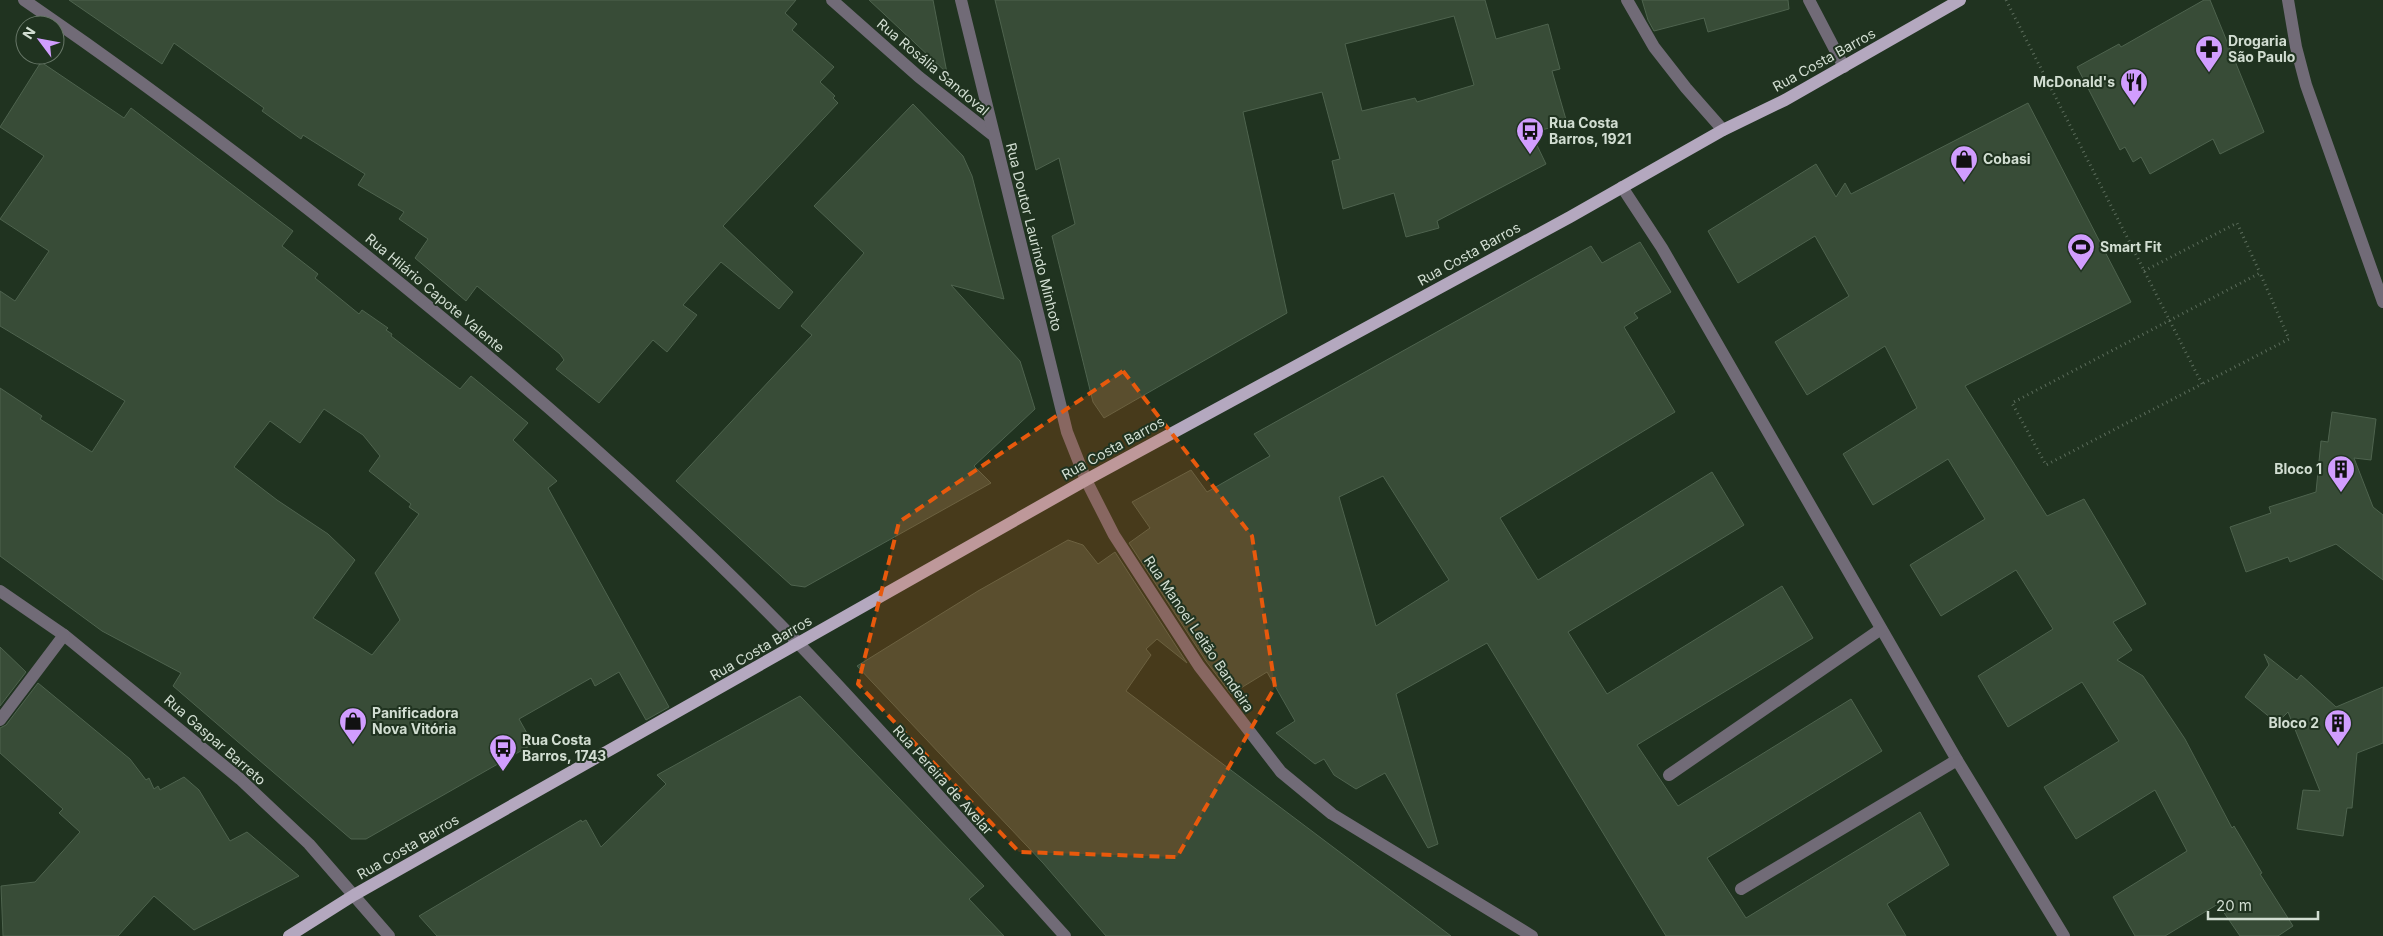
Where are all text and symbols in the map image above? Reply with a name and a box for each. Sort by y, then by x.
north arrow [15,15,65,65]
street label: Rua Rosália Sandoval [874,15,993,118]
text: N [19,24,39,42]
street label: Rua Costa Barros [1769,24,1878,95]
place label: Drogaria São Paulo [2228,32,2296,65]
pharmacy icon: Drogaria São Paulo [2194,34,2224,73]
restaurant icon: McDonald's [2119,67,2149,106]
place label: McDonald's [2033,73,2115,90]
place label: Rua Costa Barros, 1921 [1549,114,1632,147]
bus stop icon: Rua Costa Barros, 1921 [1515,116,1545,155]
street label: Rua Doutor Laurindo Minhoto [1003,141,1066,333]
shop icon: Cobasi [1949,144,1979,183]
place label: Cobasi [1983,150,2031,167]
street label: Rua Costa Barros [1414,218,1523,289]
street label: Rua Hilário Capote Valente [362,229,508,356]
sports icon: Smart Fit [2066,232,2096,271]
place label: Smart Fit [2100,238,2162,255]
street label: Rua Costa Barros [1058,412,1167,483]
building icon: Bloco 1 [2326,454,2356,493]
place label: Bloco 1 [2274,460,2322,477]
street label: Rua Manoel Leitão Bandeira [1141,552,1258,715]
street label: Rua Costa Barros [707,611,815,684]
street label: Rua Gaspar Barreto [161,691,270,788]
place label: Panificadora Nova Vitória [372,704,459,737]
shop icon: Panificadora Nova Vitória [338,706,368,745]
building icon: Bloco 2 [2323,708,2353,747]
place label: Bloco 2 [2268,714,2319,731]
street label: Rua Pereira de Avelar [890,721,997,838]
place label: Rua Costa Barros, 1743 [522,731,606,764]
bus stop icon: Rua Costa Barros, 1743 [488,733,518,772]
street label: Rua Costa Barros [354,810,462,883]
scale bar [2208,888,2318,920]
text: 20 m [2216,896,2252,915]

